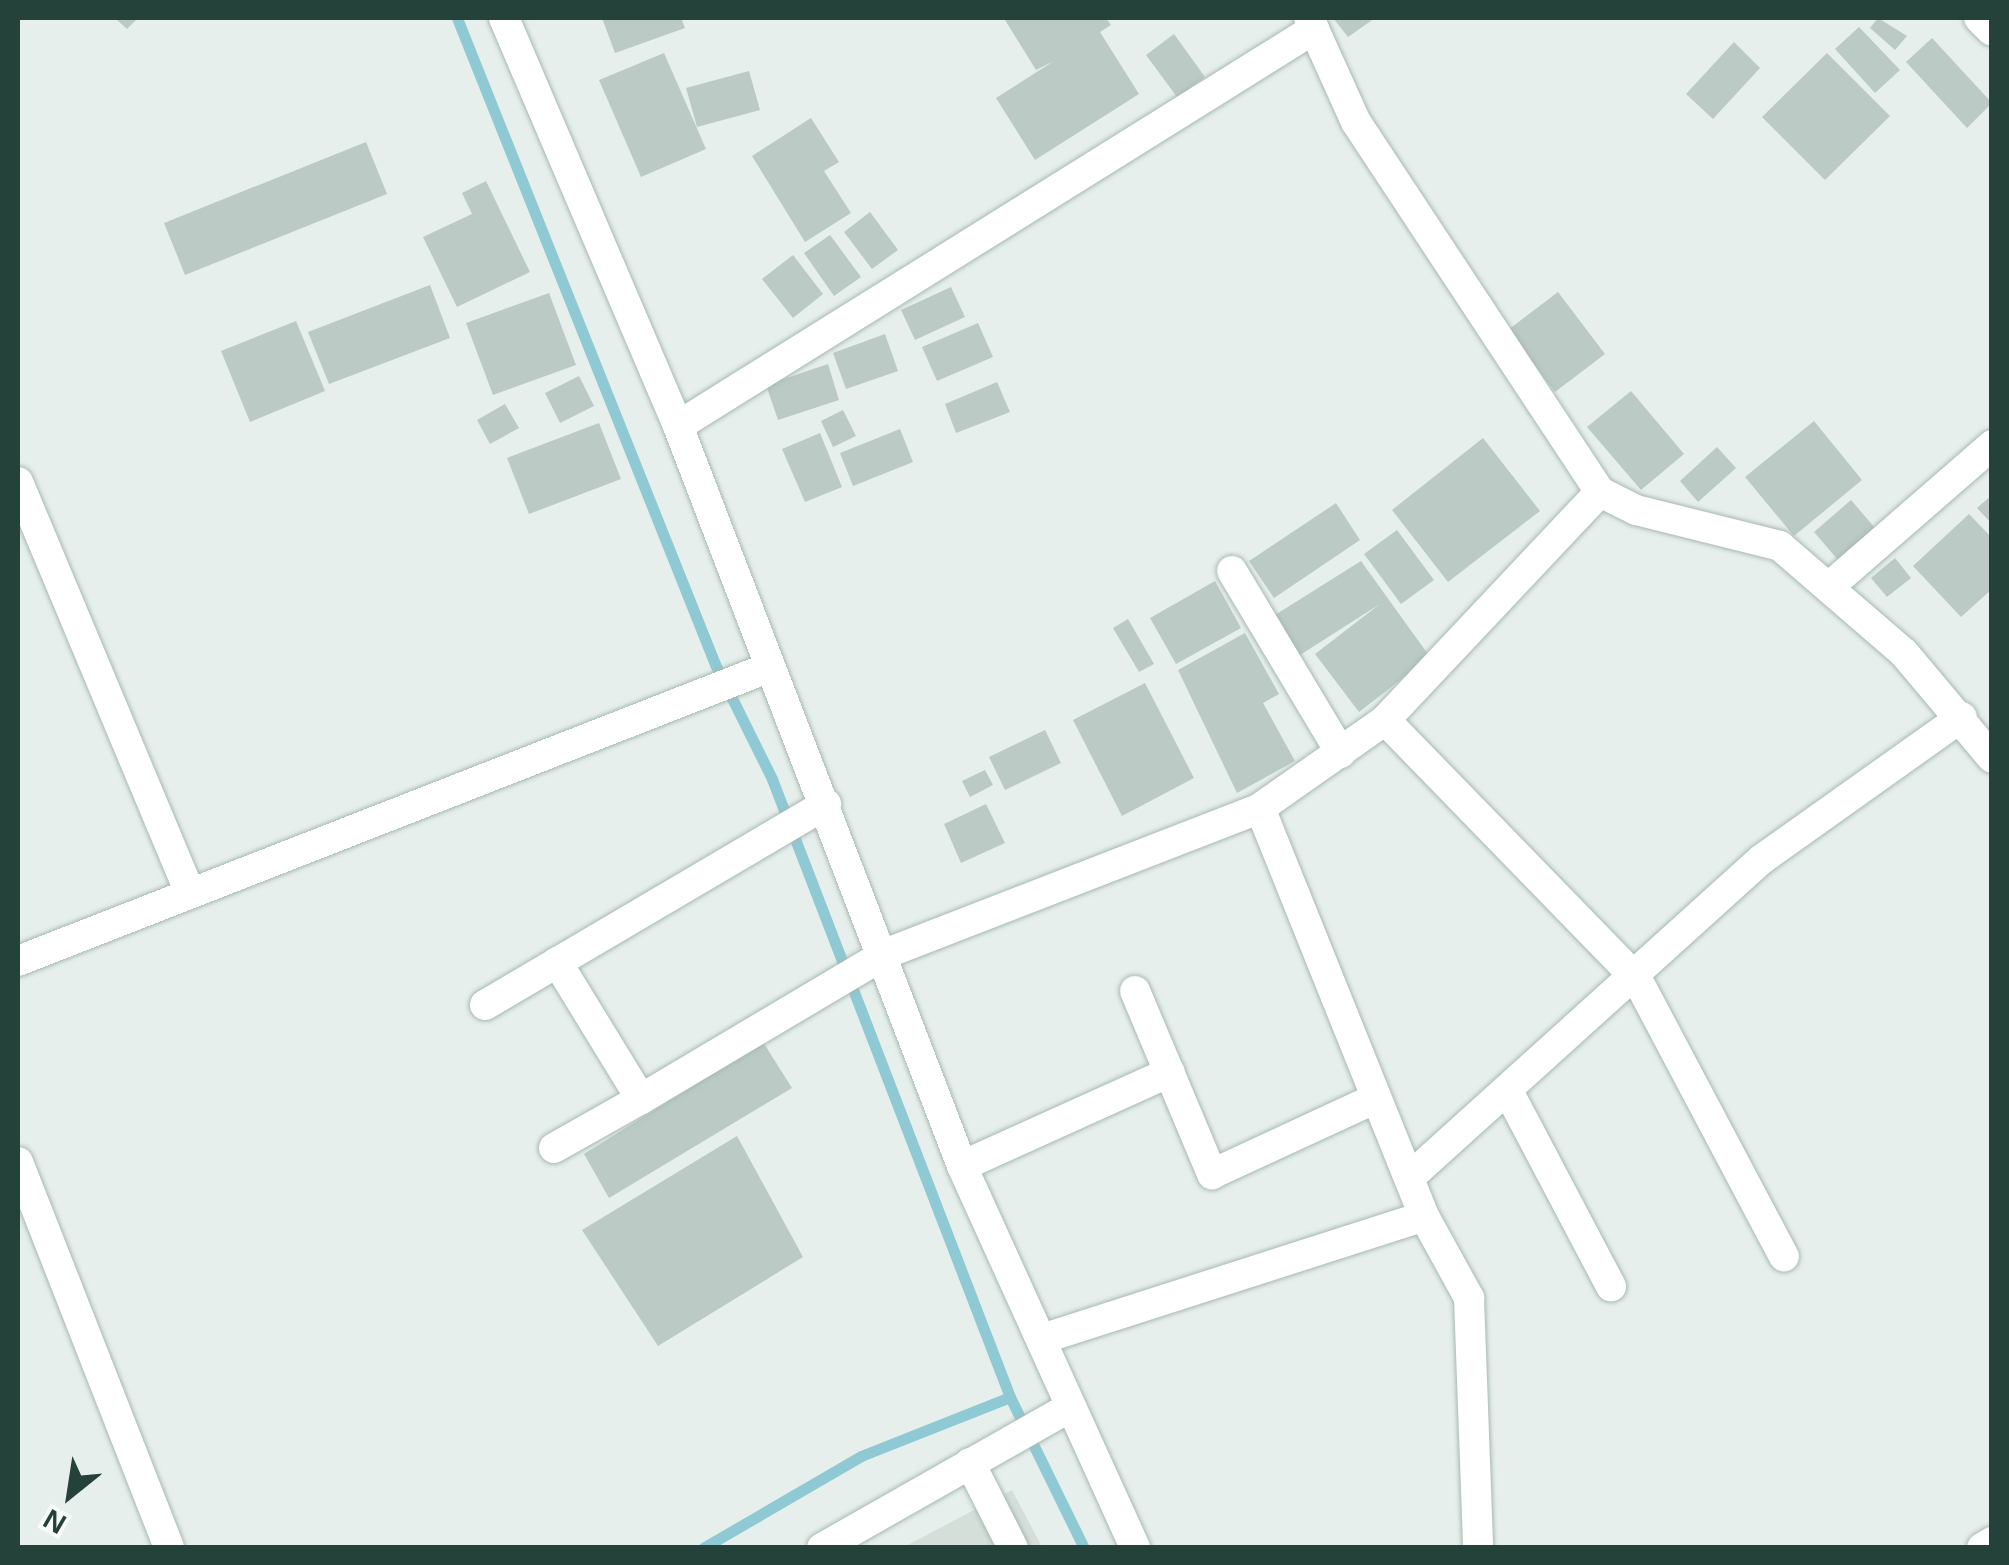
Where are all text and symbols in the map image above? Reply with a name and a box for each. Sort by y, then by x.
north arrow [20,1445,120,1545]
text: N [38,1503,71,1540]

